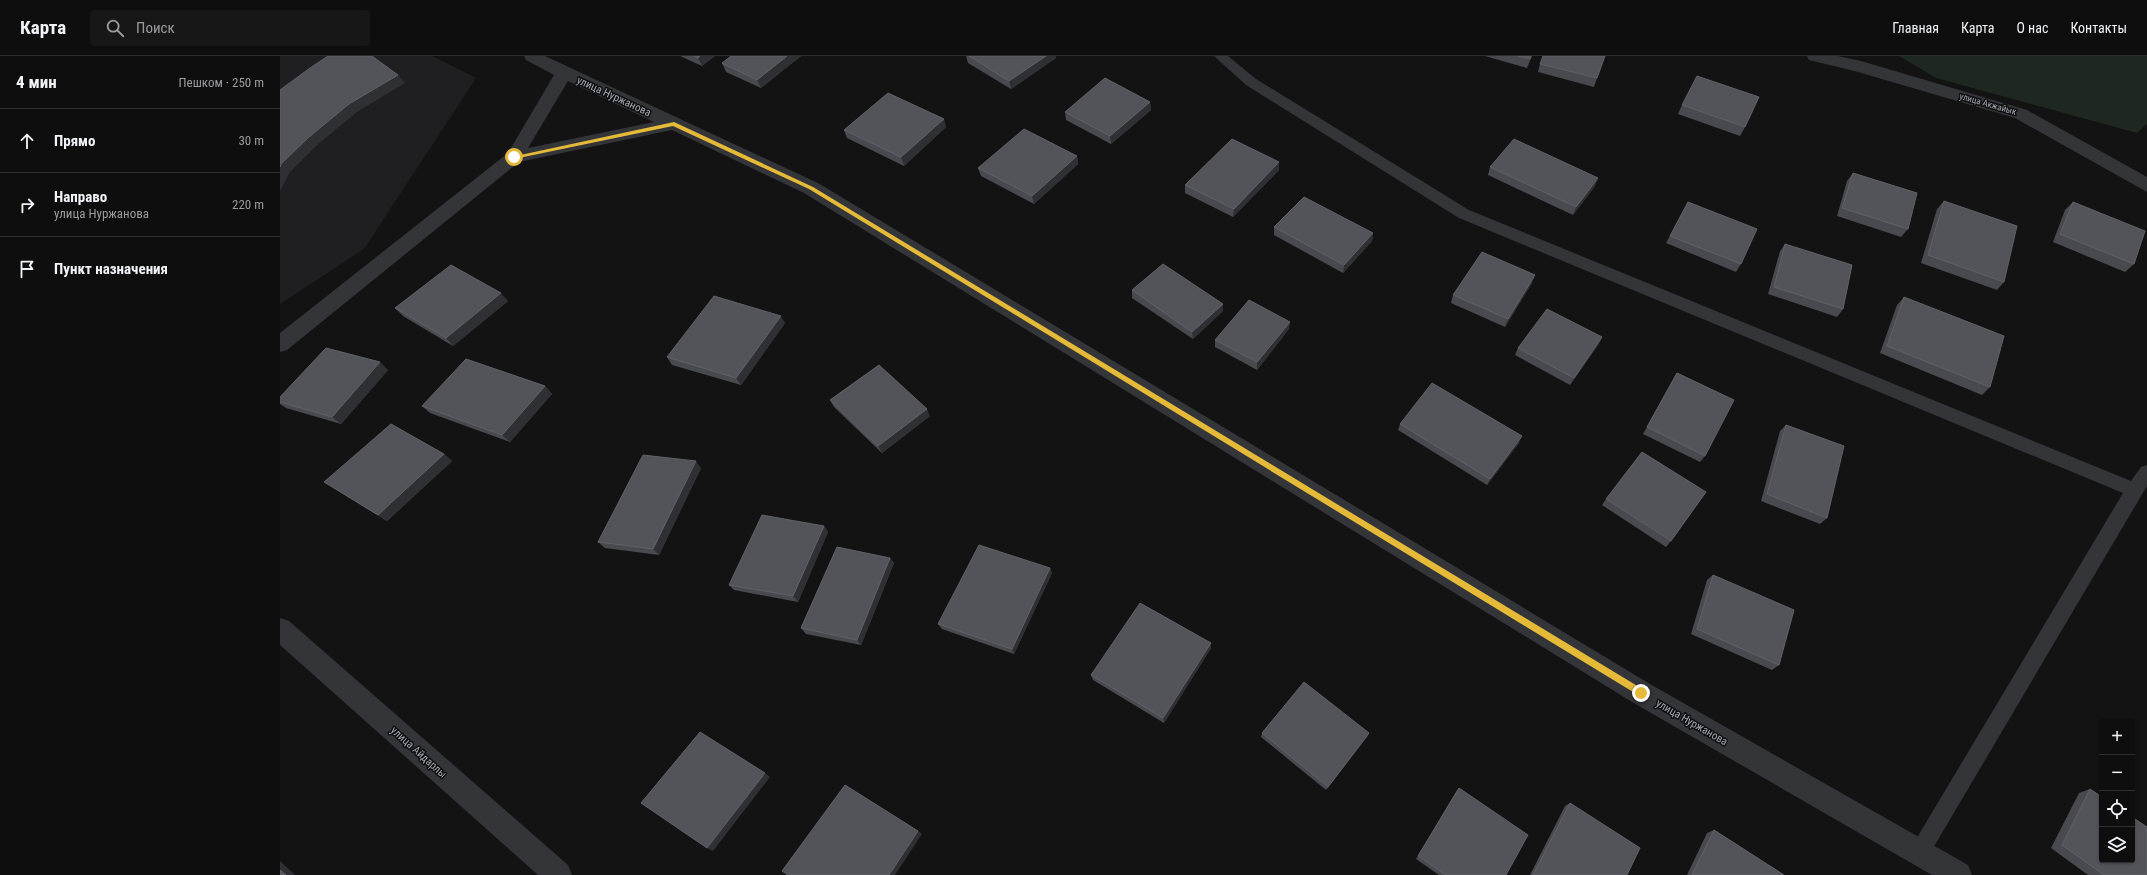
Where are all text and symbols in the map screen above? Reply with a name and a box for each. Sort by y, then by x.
search box [90,10,370,46]
text: Карта [20,16,66,39]
icon: search [104,17,126,39]
text: Поиск [136,19,175,37]
text: Главная [1892,20,1939,36]
text: Карта [1961,20,1994,36]
text: О нас [2016,20,2048,36]
text: Контакты [2070,20,2127,36]
text: 4 мин [16,72,57,92]
street label: улица Нуржанова [575,74,653,119]
text: Пешком · 250 m [178,75,264,90]
street label: улица Акжайык [1958,91,2018,117]
icon: ahead [16,130,38,152]
text: Прямо [54,132,95,150]
text: 30 m [238,133,264,148]
route start [505,148,523,166]
text: Направо [54,188,107,206]
icon: right [16,194,38,216]
text: 220 m [232,197,264,212]
text: улица Нуржанова [54,206,149,221]
icon: arrive [16,258,38,280]
text: Пункт назначения [54,260,168,278]
route end [1632,684,1650,702]
street label: улица Нуржанова [1654,697,1730,748]
map controls [2099,719,2135,863]
button: + [2099,719,2135,755]
street label: улица Айдарлы [388,724,449,781]
button: − [2099,755,2135,791]
button: locate [2099,791,2135,827]
button: layers [2099,827,2135,863]

